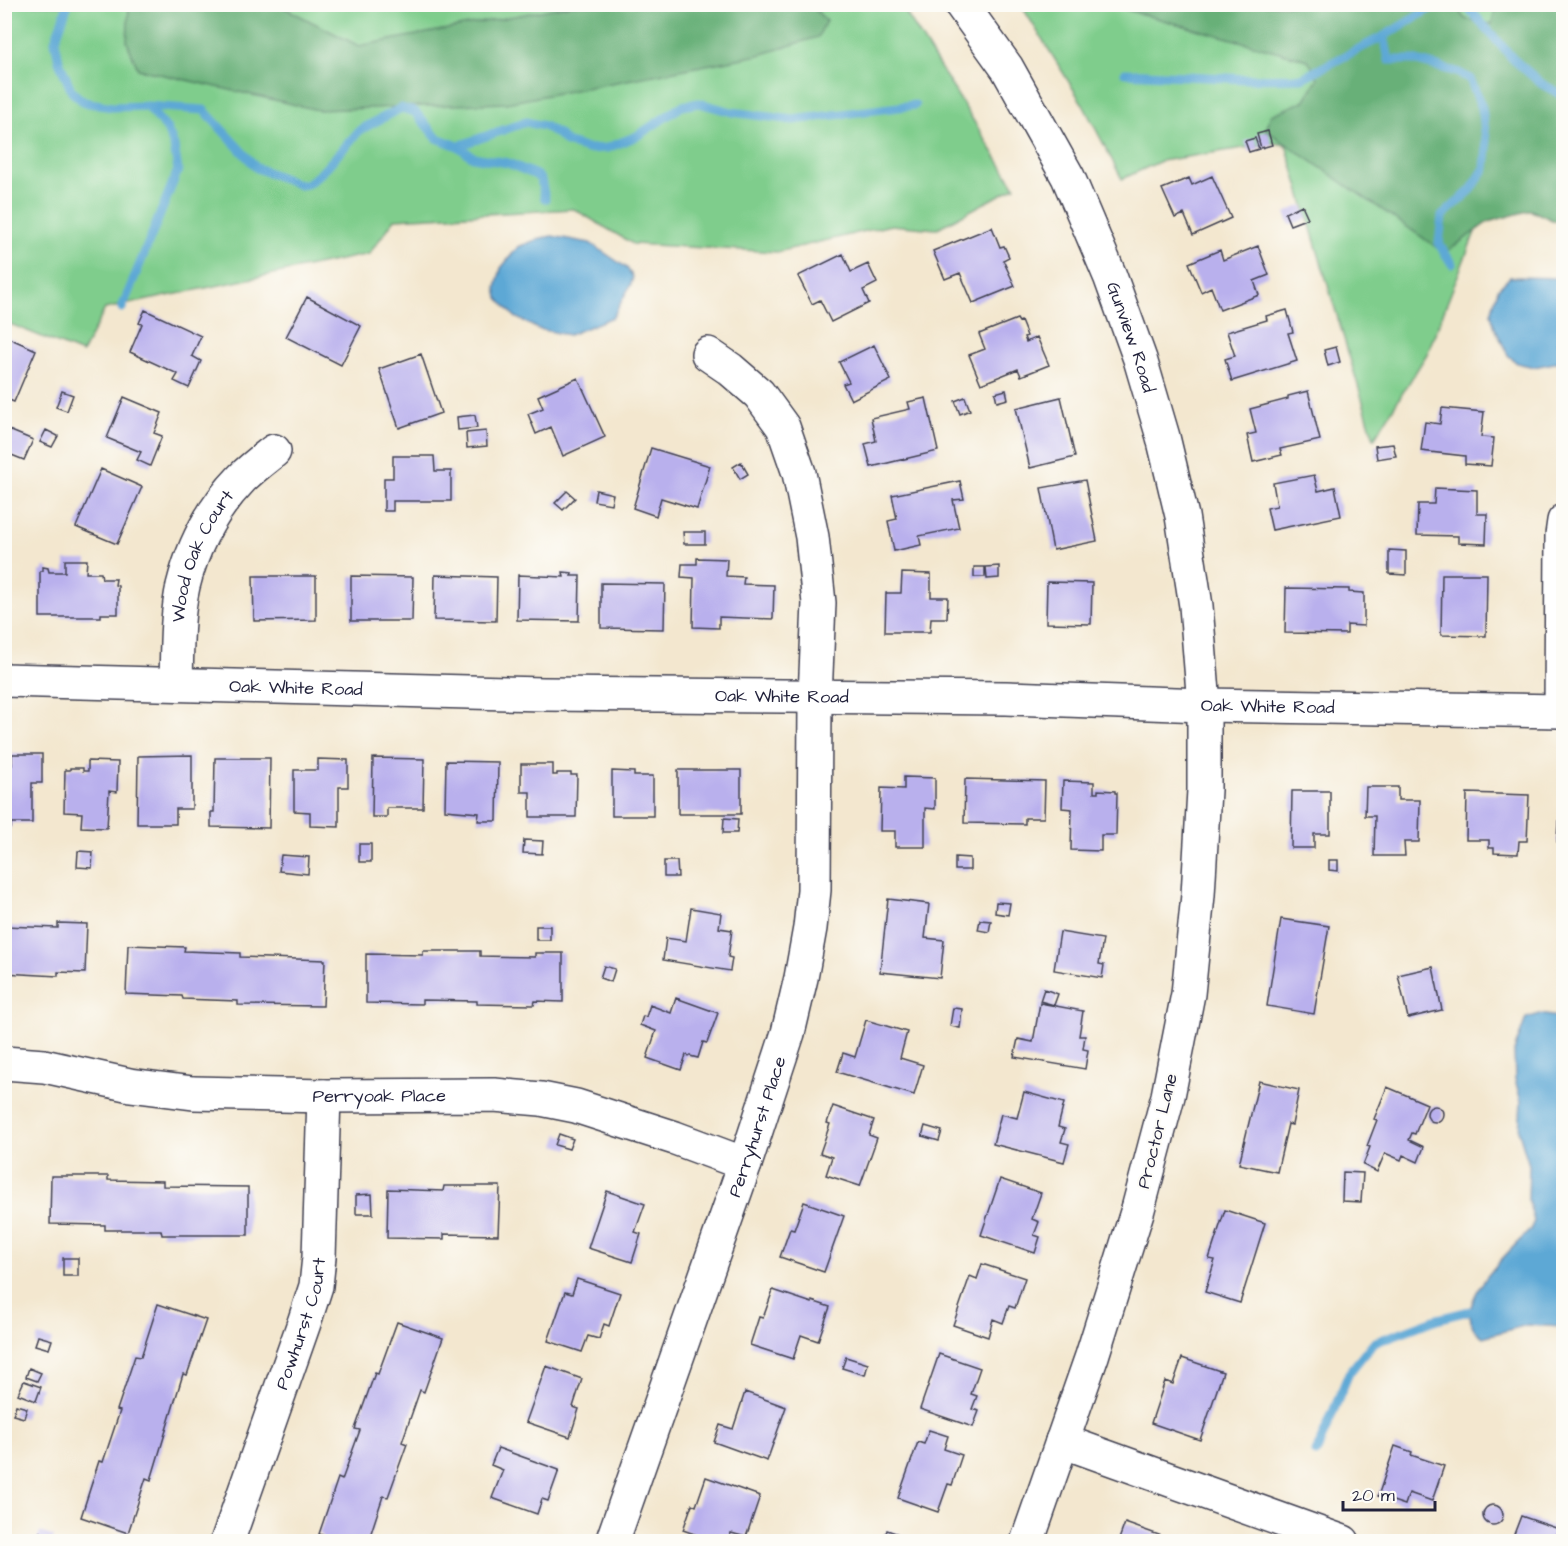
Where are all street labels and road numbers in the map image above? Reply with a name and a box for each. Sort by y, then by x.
street label: Gunview Road [1100,278,1161,396]
street label: Wood Oak Court [166,484,240,623]
street label: Oak White Road [229,674,363,702]
street label: Oak White Road [715,683,849,710]
street label: Oak White Road [1201,693,1335,720]
street label: Perryhurst Place [722,1053,793,1201]
street label: Proctor Lane [1131,1071,1184,1191]
street label: Perryoak Place [312,1083,446,1110]
street label: Powhurst Court [270,1256,332,1393]

